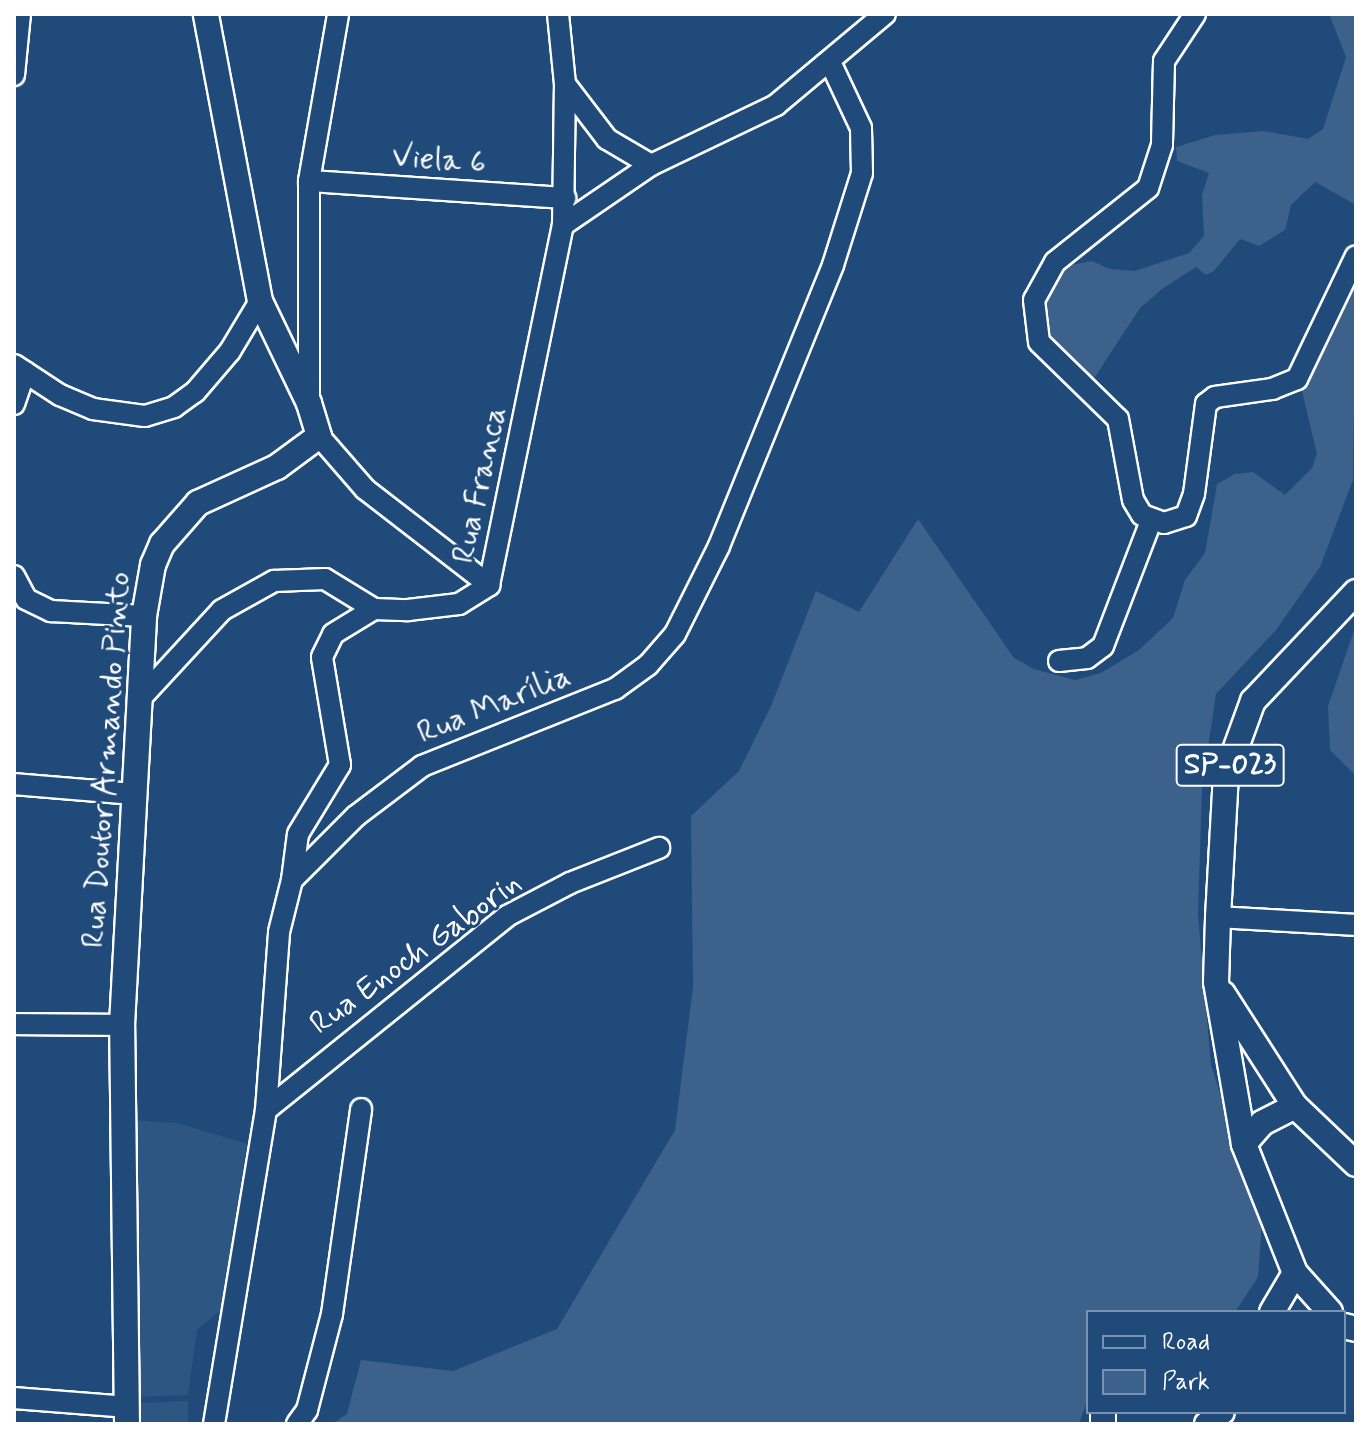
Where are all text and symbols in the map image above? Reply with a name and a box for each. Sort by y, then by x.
street label: Viela 6 [391,138,487,182]
street label: Rua Franca [445,404,515,566]
street label: Rua Doutor Armando Pinto [75,579,139,941]
street label: Rua Marília [413,657,575,753]
road number: SP-023 [1174,739,1286,791]
street label: Rua Enoch Gaborin [303,864,529,1044]
legend [1086,1310,1346,1414]
text: Road [1162,1327,1210,1358]
text: Park [1162,1367,1210,1398]

